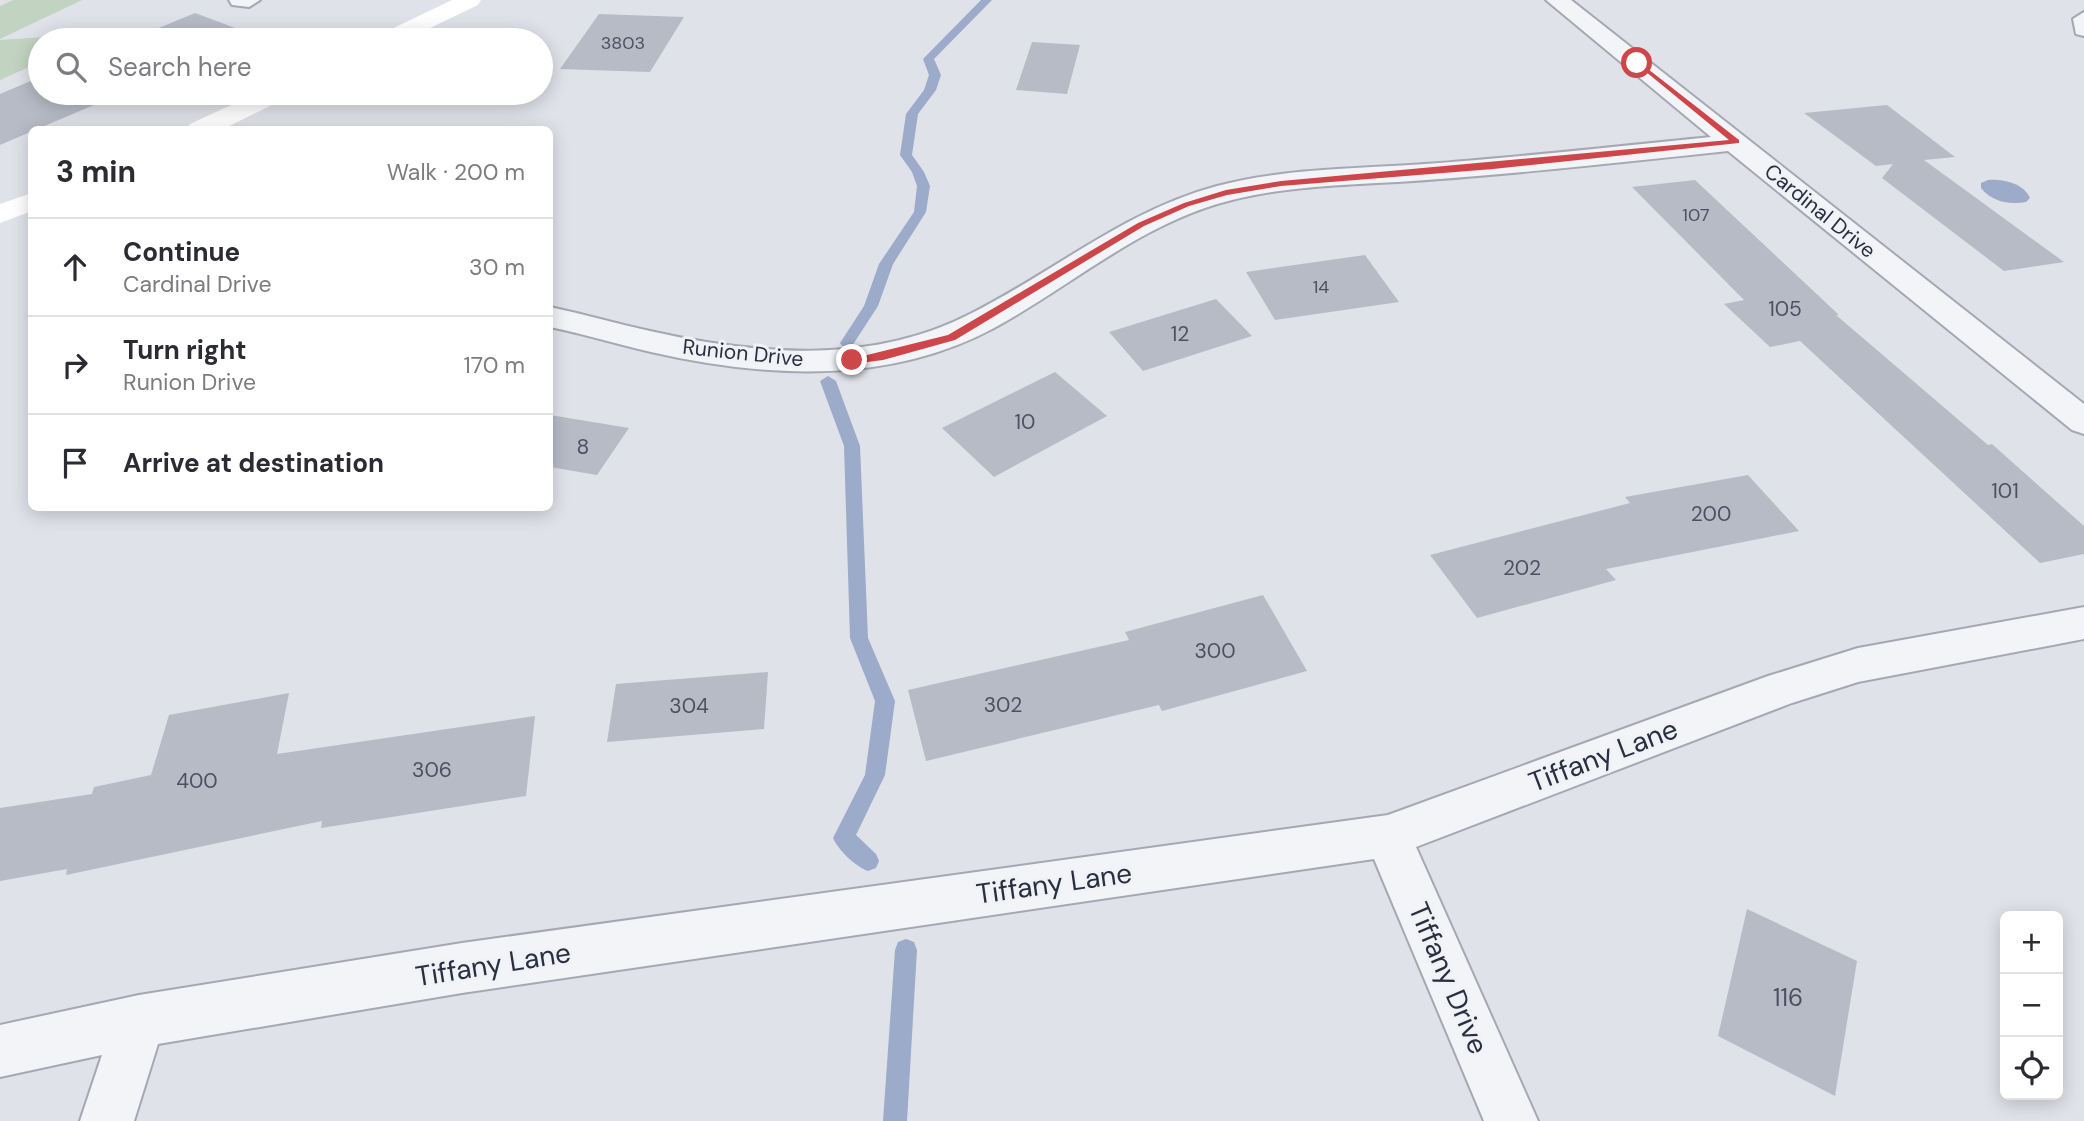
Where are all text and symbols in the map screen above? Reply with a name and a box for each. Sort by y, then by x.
search box [28,28,553,105]
house number: 3803 [601,31,645,55]
route start [1621,47,1652,78]
icon: search [52,48,90,86]
text: Search here [108,50,251,84]
text: 3 min [56,152,136,191]
text: Walk · 200 m [387,157,525,187]
street label: Cardinal Drive [1759,157,1882,265]
house number: 107 [1682,203,1710,227]
text: Continue [123,235,240,269]
icon: ahead [56,248,94,286]
text: 30 m [469,252,525,282]
text: Cardinal Drive [123,269,271,299]
house number: 14 [1313,275,1329,299]
house number: 105 [1768,295,1802,323]
house number: 12 [1171,320,1189,348]
text: Turn right [123,333,247,367]
street label: Runion Drive [681,333,805,373]
route end [836,344,867,375]
icon: right [56,346,94,384]
text: 170 m [464,350,525,380]
text: Runion Drive [123,367,256,397]
house number: 10 [1015,408,1035,436]
house number: 8 [577,433,589,461]
icon: arrive [56,444,94,482]
text: Arrive at destination [123,446,384,480]
house number: 101 [1991,477,2019,505]
house number: 200 [1691,500,1731,528]
house number: 202 [1503,554,1541,582]
house number: 300 [1194,637,1236,665]
house number: 302 [984,691,1022,719]
house number: 304 [669,692,709,720]
street label: Tiffany Lane [1523,710,1683,801]
house number: 306 [412,756,452,784]
house number: 400 [176,767,218,795]
street label: Tiffany Lane [974,854,1134,913]
street label: Tiffany Drive [1400,897,1497,1060]
map controls [2000,911,2063,1100]
button: + [2000,911,2063,974]
street label: Tiffany Lane [413,934,573,995]
button: − [2000,974,2063,1037]
house number: 116 [1773,982,1803,1013]
button: locate [2000,1037,2063,1100]

